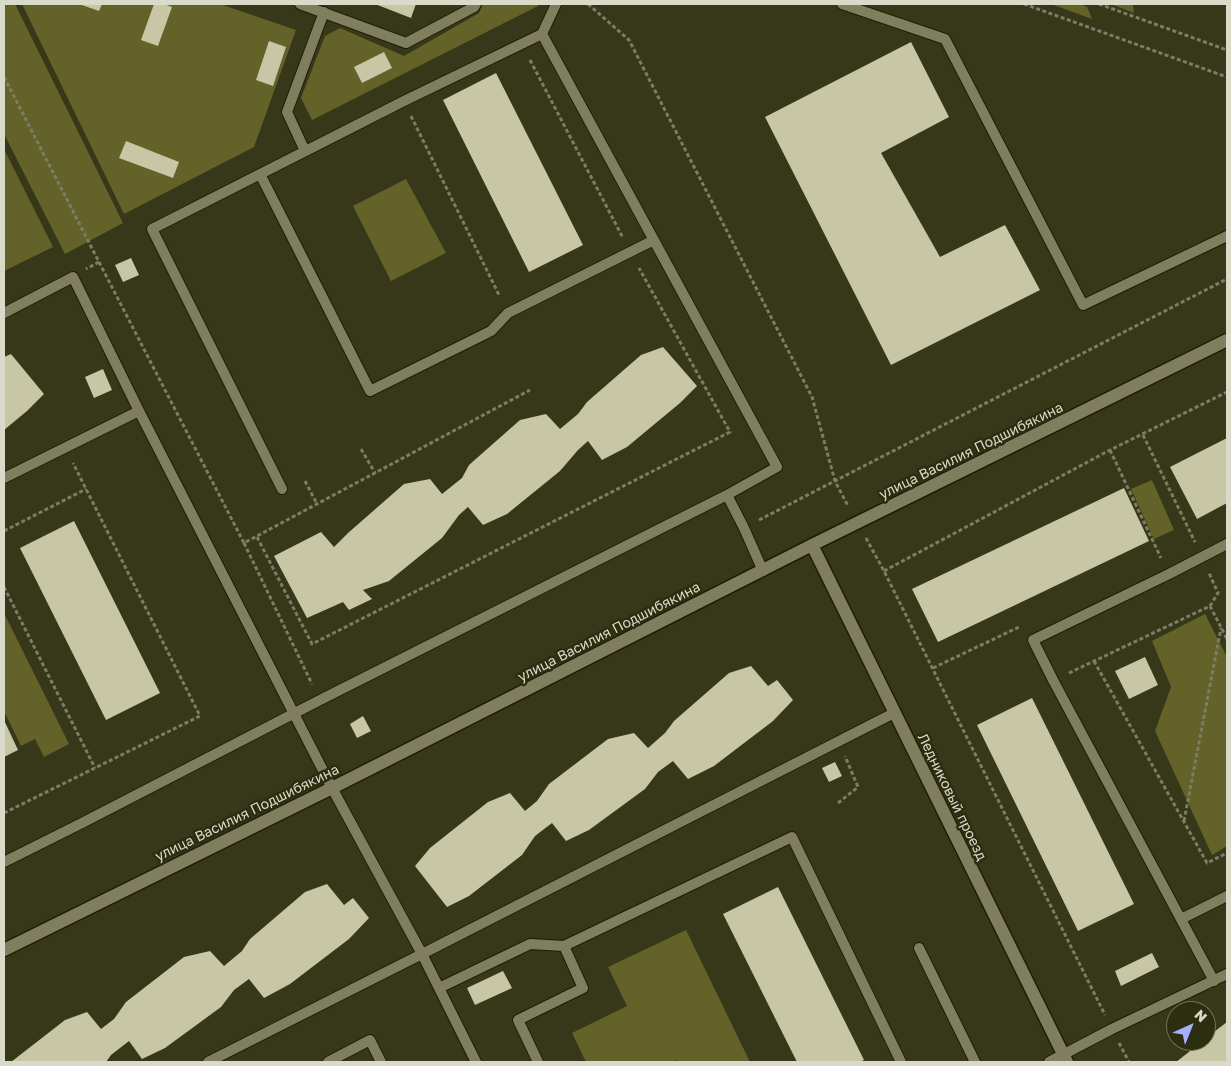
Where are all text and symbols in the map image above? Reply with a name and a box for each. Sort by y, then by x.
street label: улица Василия Подшибякина [876,399,1066,503]
street label: улица Василия Подшибякина [515,579,703,685]
street label: Ледниковый проезд [914,731,990,863]
street label: улица Василия Подшибякина [152,761,342,865]
north arrow [1166,1001,1216,1051]
text: N [1191,1006,1211,1025]

